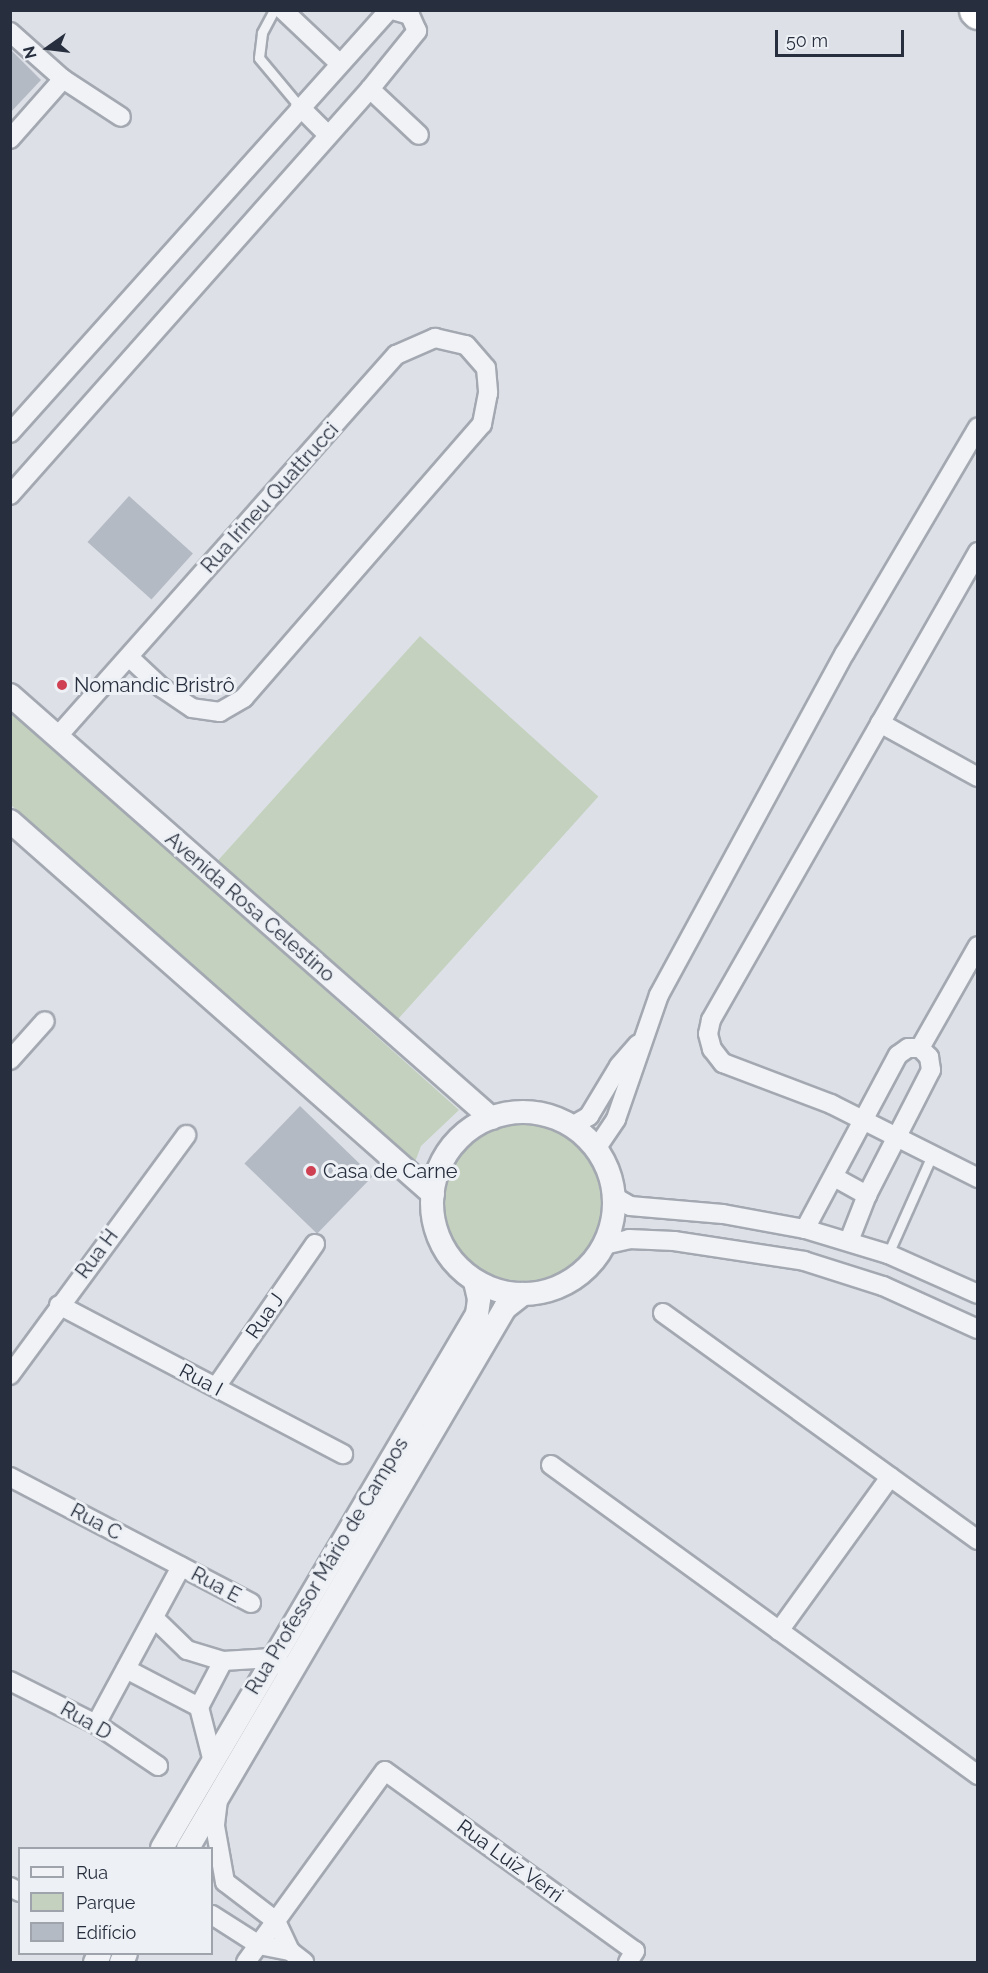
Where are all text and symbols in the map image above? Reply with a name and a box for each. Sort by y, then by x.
north arrow [18,18,78,78]
scale bar [778,18,907,56]
text: 50 m [786,30,828,51]
text: N [19,44,41,61]
street label: Rua Irineu Quattrucci [196,418,344,578]
place label: Nomandic Bristrô [74,673,235,697]
marker: Nomandic Bristrô [55,678,69,692]
street label: Avenida Rosa Celestino [160,827,340,987]
place label: Casa de Carne [323,1159,458,1183]
marker: Casa de Carne [304,1164,318,1178]
street label: Rua H [71,1225,123,1283]
street label: Rua J [241,1288,289,1344]
street label: Rua I [175,1359,227,1401]
street label: Rua Professor Mário de Campos [241,1433,413,1699]
street label: Rua C [66,1499,126,1545]
street label: Rua E [187,1562,245,1608]
street label: Rua D [56,1697,116,1745]
street label: Rua Luiz Verri [452,1814,568,1908]
legend [18,1847,213,1955]
text: Rua [76,1862,108,1883]
text: Parque [76,1892,135,1913]
text: Edifício [76,1922,136,1943]

